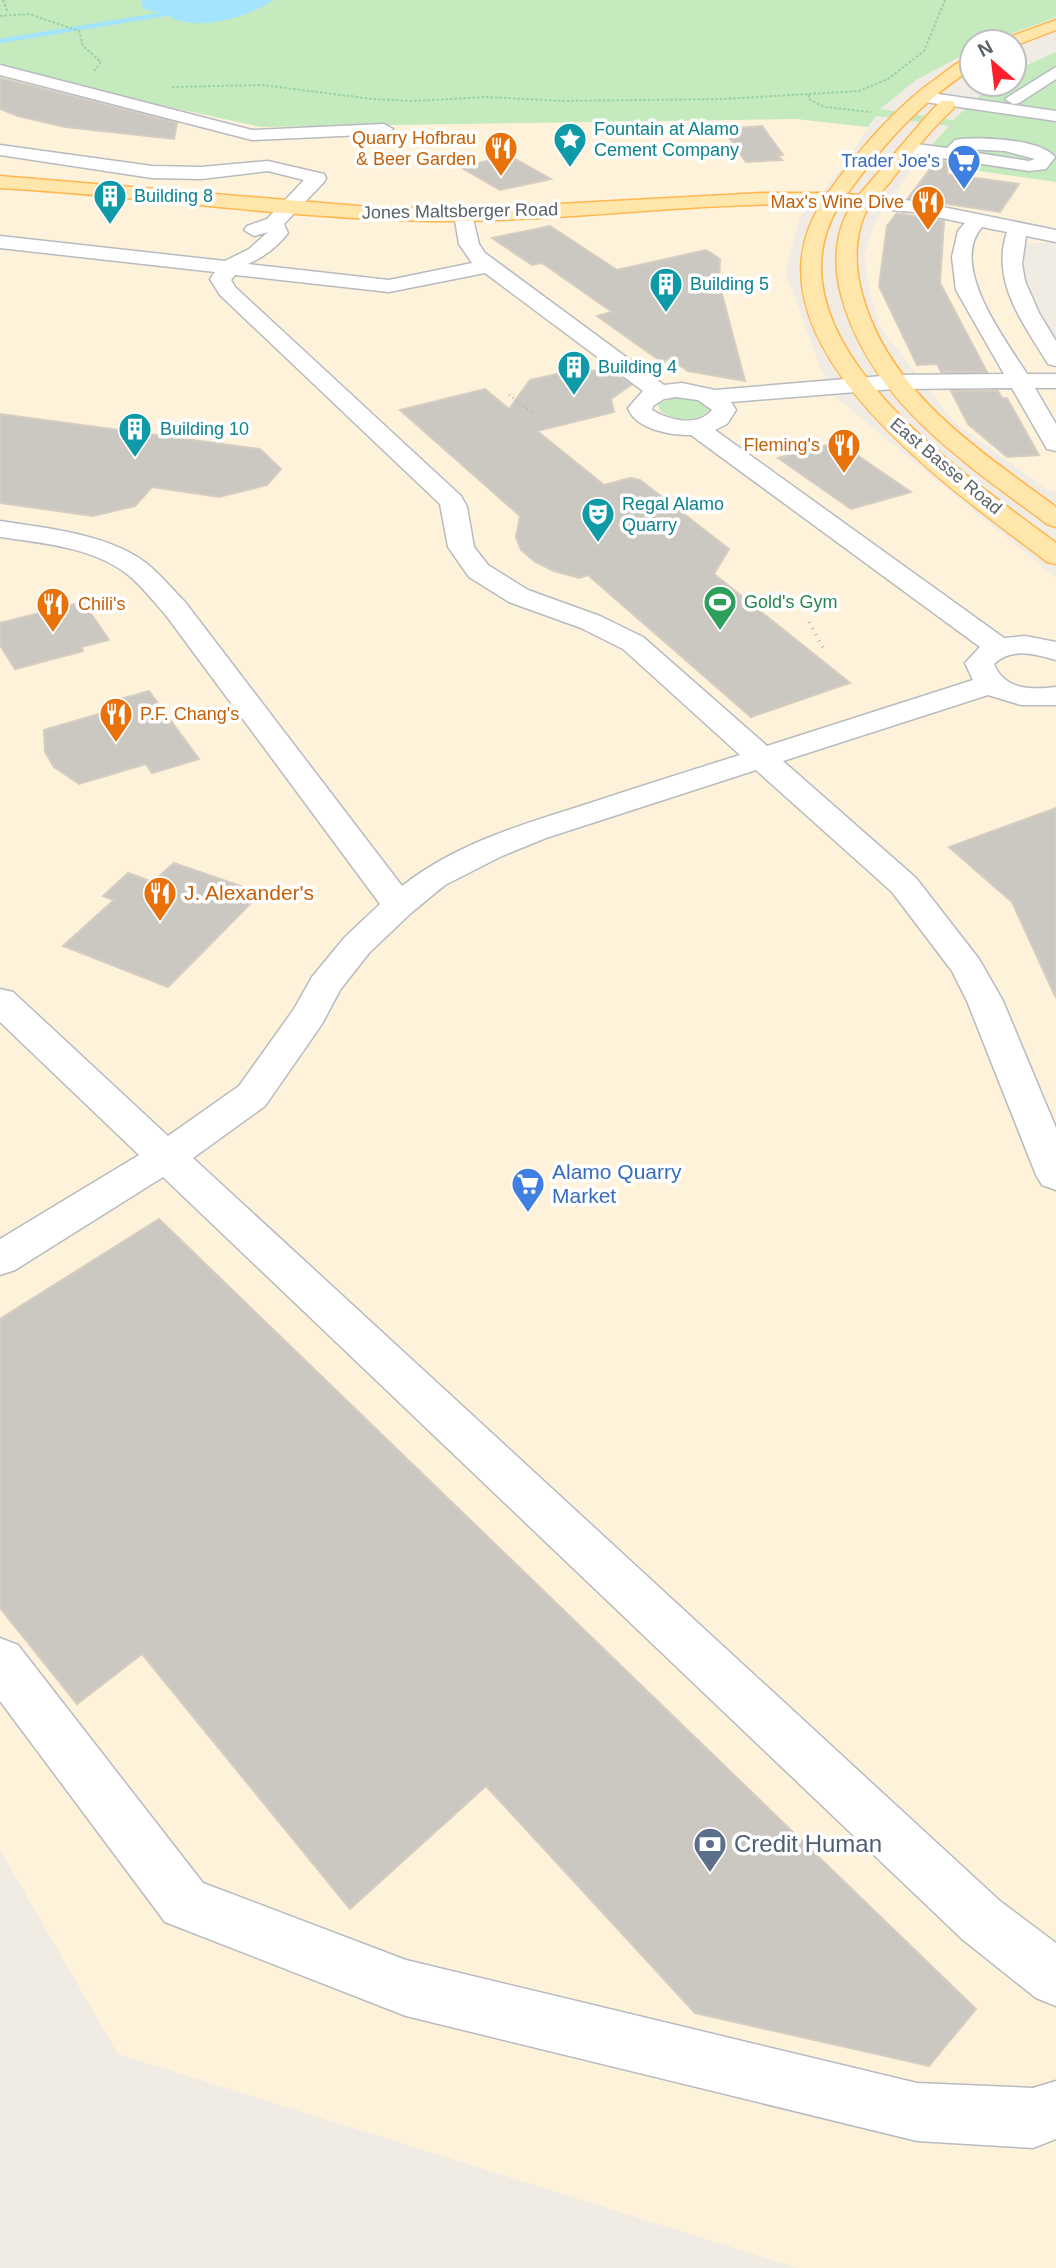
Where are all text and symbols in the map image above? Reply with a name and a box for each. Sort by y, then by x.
north arrow [958,28,1028,98]
text: N [974,36,996,61]
place label: Fountain at Alamo Cement Company [594,119,739,160]
place icon: Fountain at Alamo Cement Company [551,120,589,169]
place label: Quarry Hofbrau & Beer Garden [352,128,476,169]
restaurant icon: Quarry Hofbrau & Beer Garden [482,129,520,178]
supermarket icon: Trader Joe's [945,142,983,191]
place label: Trader Joe's [841,151,940,171]
building icon: Building 8 [91,177,129,226]
restaurant icon: Max's Wine Dive [909,183,947,232]
place label: Building 8 [134,186,213,206]
place label: Max's Wine Dive [771,192,904,212]
street label: Jones Maltsberger Road [362,199,558,223]
building icon: Building 5 [647,265,685,314]
place label: Building 5 [690,274,769,294]
building icon: Building 4 [555,348,593,397]
place label: Building 4 [598,357,677,377]
building icon: Building 10 [116,410,154,459]
street label: East Basse Road [886,414,1006,518]
place label: Building 10 [160,419,249,439]
restaurant icon: Fleming's [825,426,863,475]
place label: Fleming's [744,435,820,455]
place label: Regal Alamo Quarry [622,494,724,535]
theatre icon: Regal Alamo Quarry [579,495,617,544]
sports icon: Gold's Gym [701,583,739,632]
restaurant icon: Chili's [34,585,72,634]
place label: Gold's Gym [744,592,837,612]
place label: Chili's [78,594,125,614]
restaurant icon: P.F. Chang's [97,695,135,744]
place label: P.F. Chang's [140,704,239,724]
restaurant icon: J. Alexander's [141,874,179,923]
place label: J. Alexander's [184,881,314,904]
place label: Alamo Quarry Market [552,1160,682,1207]
supermarket icon: Alamo Quarry Market [509,1165,547,1214]
bank icon: Credit Human [691,1825,729,1874]
place label: Credit Human [734,1830,882,1857]

